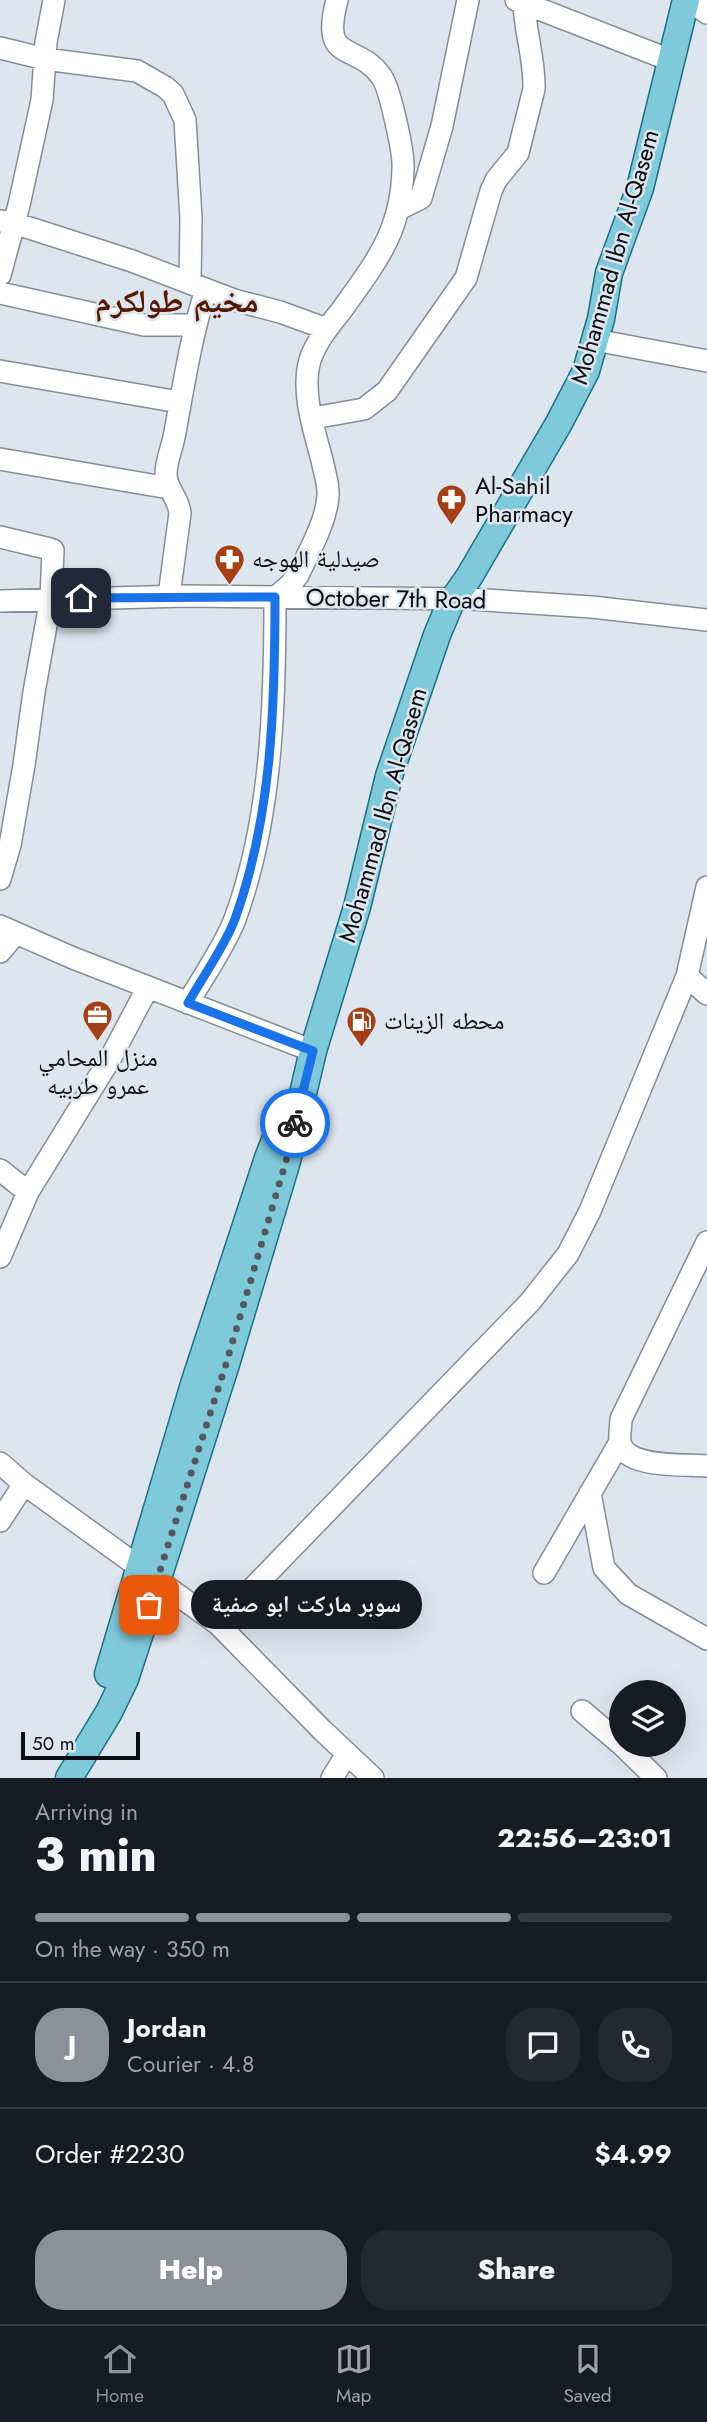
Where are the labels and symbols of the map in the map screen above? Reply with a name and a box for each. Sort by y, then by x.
street label: Mohammad Ibn Al-Qasem [561,125,668,388]
district label: مخيم طولكرم [95,278,259,324]
place label: Al-Sahil Pharmacy [475,468,573,531]
pharmacy icon: Al-Sahil Pharmacy [435,483,469,527]
place label: صيدلية الهوجه [252,541,380,576]
pharmacy icon: صيدلية الهوجه [212,542,246,586]
pin [51,568,111,628]
street label: October 7th Road [305,579,487,618]
street label: Mohammad Ibn Al-Qasem [329,683,436,946]
office icon: منزل المحامي عمرو طربيه [81,999,115,1043]
place label: محطه الزينات [384,1003,504,1038]
fuel station icon: محطه الزينات [344,1004,378,1048]
place label: منزل المحامي عمرو طربيه [38,1040,158,1103]
courier [260,1088,330,1158]
pin [119,1575,179,1635]
callout: سوبر ماركت ابو صفية [191,1580,422,1630]
scale bar [21,1729,140,1761]

